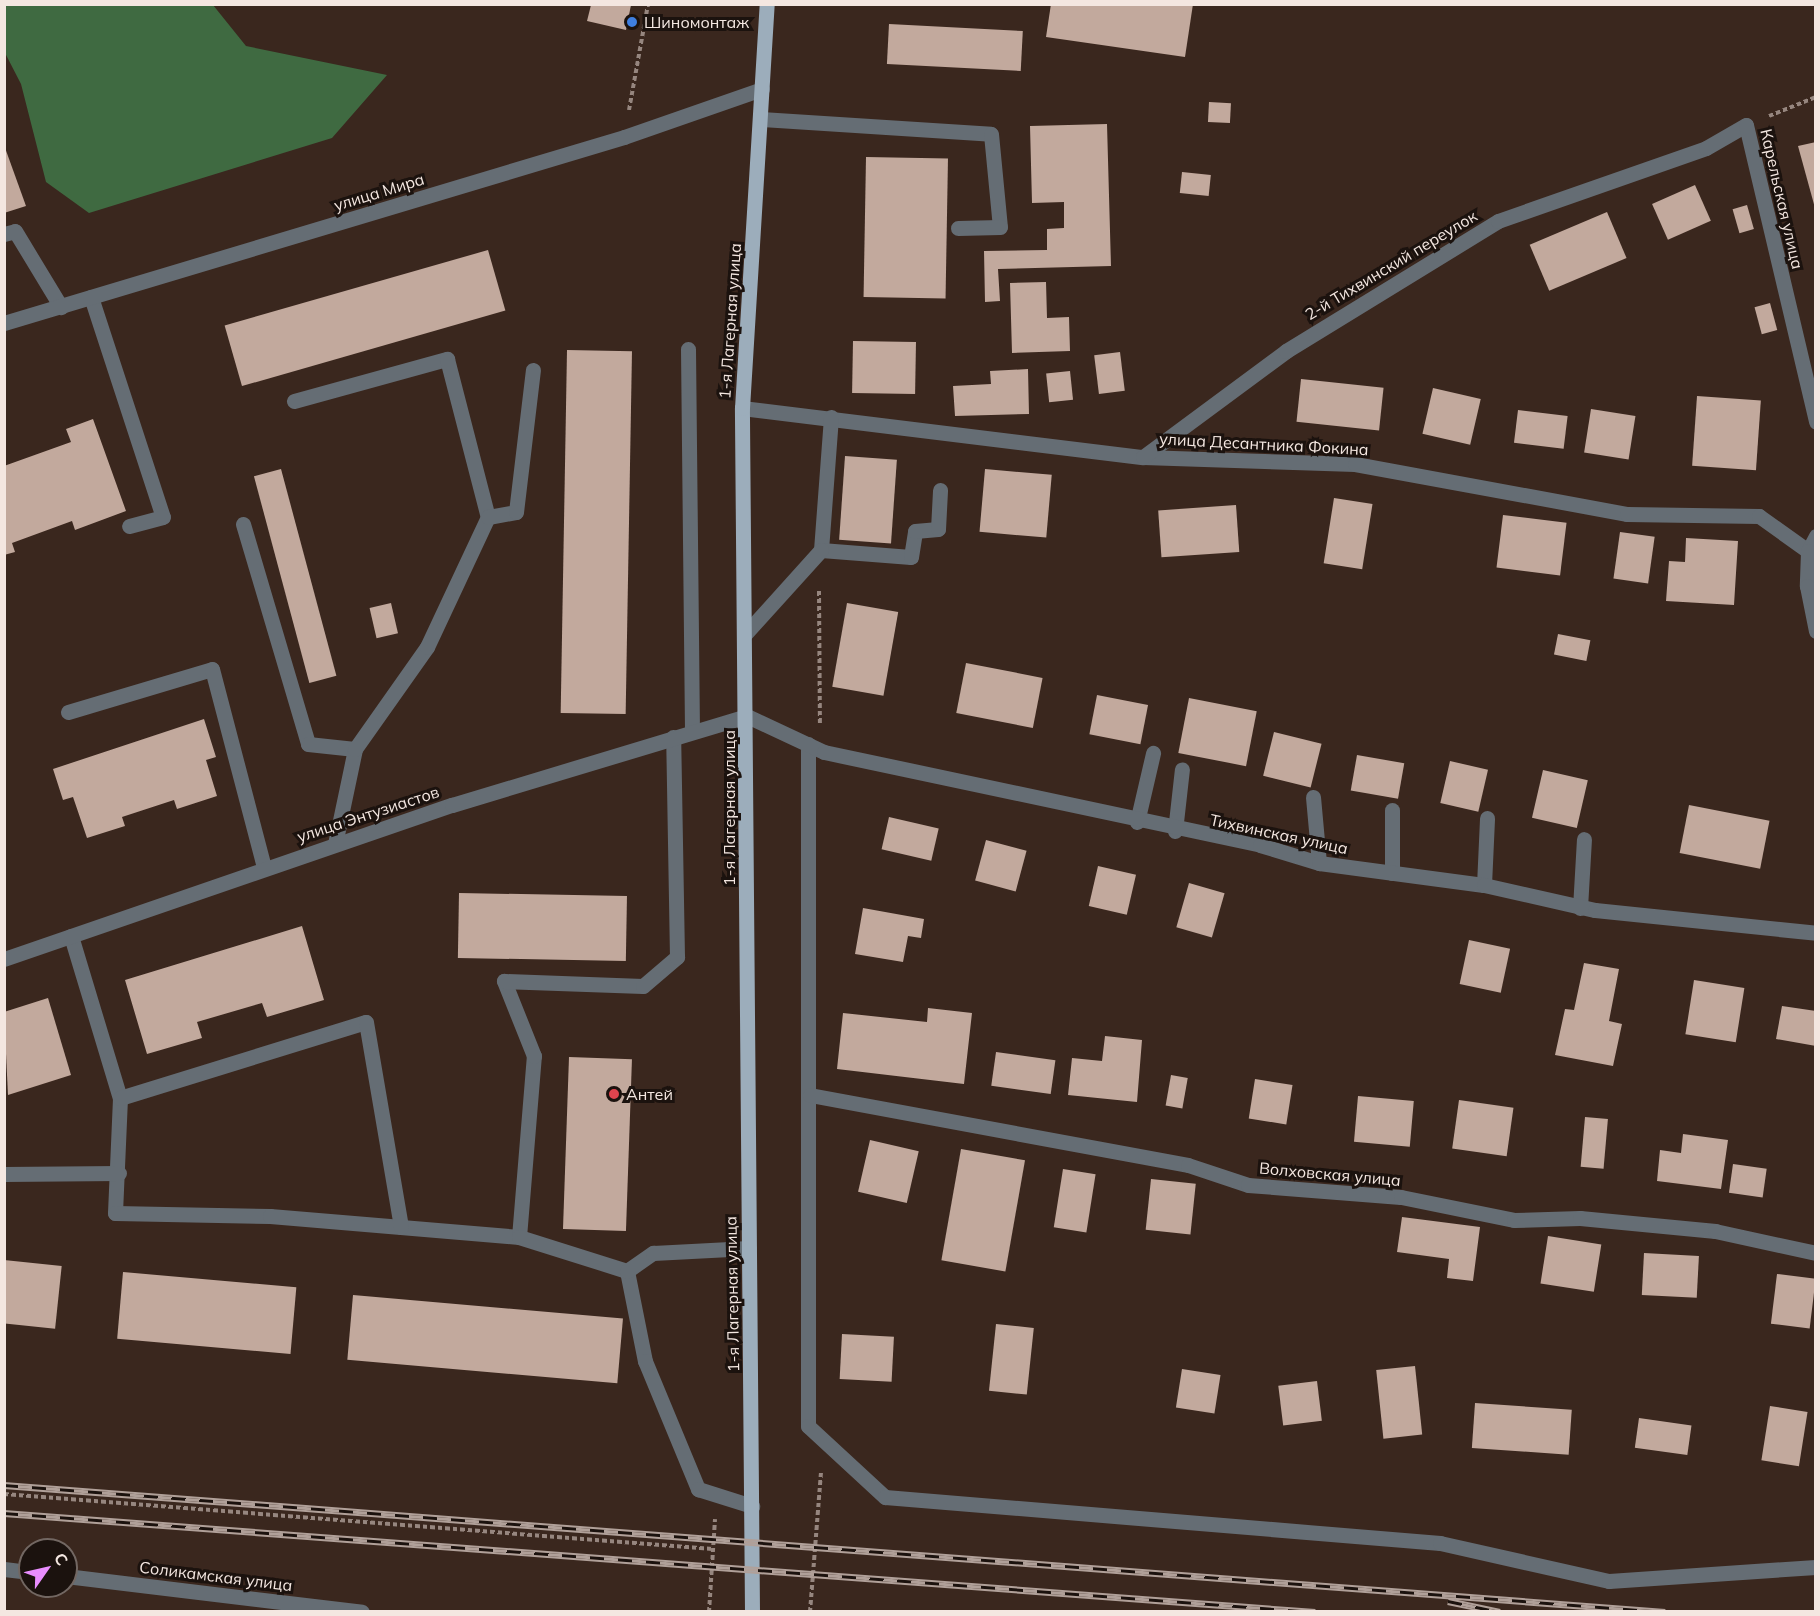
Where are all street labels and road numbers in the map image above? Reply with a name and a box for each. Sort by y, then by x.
street label: Карельская улица [1757,127,1807,271]
street label: улица Мира [331,169,427,215]
street label: 2-й Тихвинский переулок [1302,206,1480,324]
street label: 1-я Лагерная улица [715,243,745,399]
street label: улица Десантника Фокина [1159,429,1369,459]
street label: 1-я Лагерная улица [719,730,739,886]
street label: улица Энтузиастов [295,782,441,846]
street label: Тихвинская улица [1208,810,1350,858]
street label: Волховская улица [1258,1158,1402,1190]
street label: 1-я Лагерная улица [721,1216,743,1372]
street label: Соликамская улица [138,1557,294,1595]

